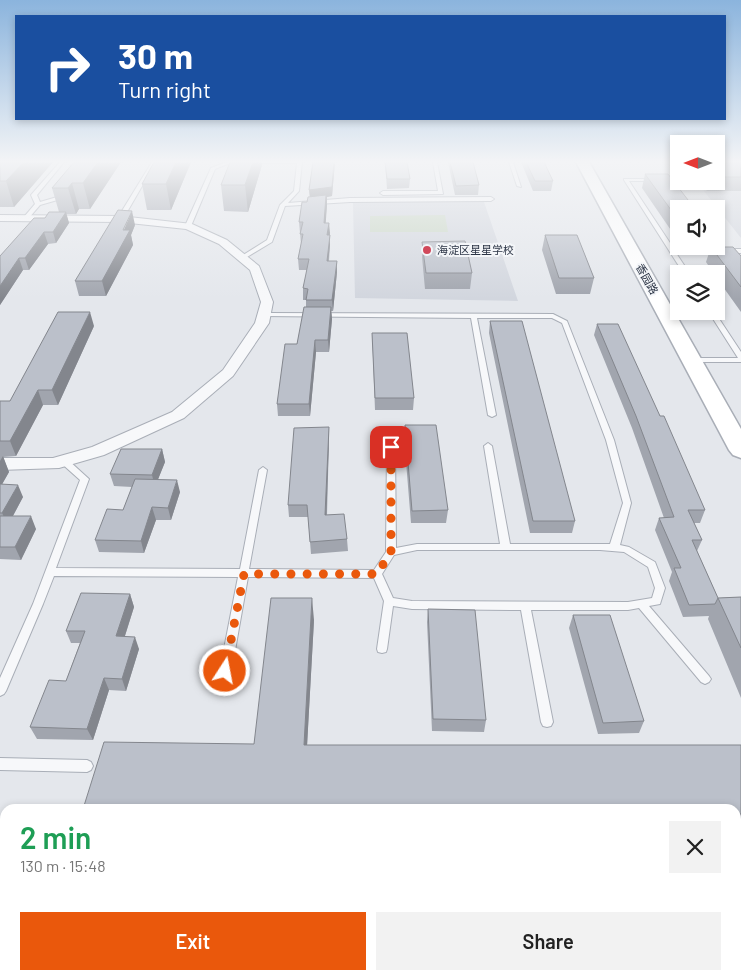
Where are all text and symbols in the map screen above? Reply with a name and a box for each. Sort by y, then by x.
text: 30 m [118,34,193,76]
icon: right [35,35,100,100]
text: Turn right [118,76,211,102]
north arrow [670,135,725,190]
map controls [670,135,725,320]
button: sound [670,200,725,255]
place label: 海淀区星星学校 [437,243,514,256]
marker: 海淀区星星学校 [421,244,433,256]
street label: 香园路 [634,261,661,296]
button: layers [670,265,725,320]
pin [370,426,412,468]
icon: arrive [377,433,405,461]
position arrow [198,644,250,696]
text: 2 min [20,819,91,855]
button: close [669,821,721,873]
text: 130 m · 15:48 [20,856,105,875]
button: Exit [20,912,366,970]
button: Share [376,912,721,970]

